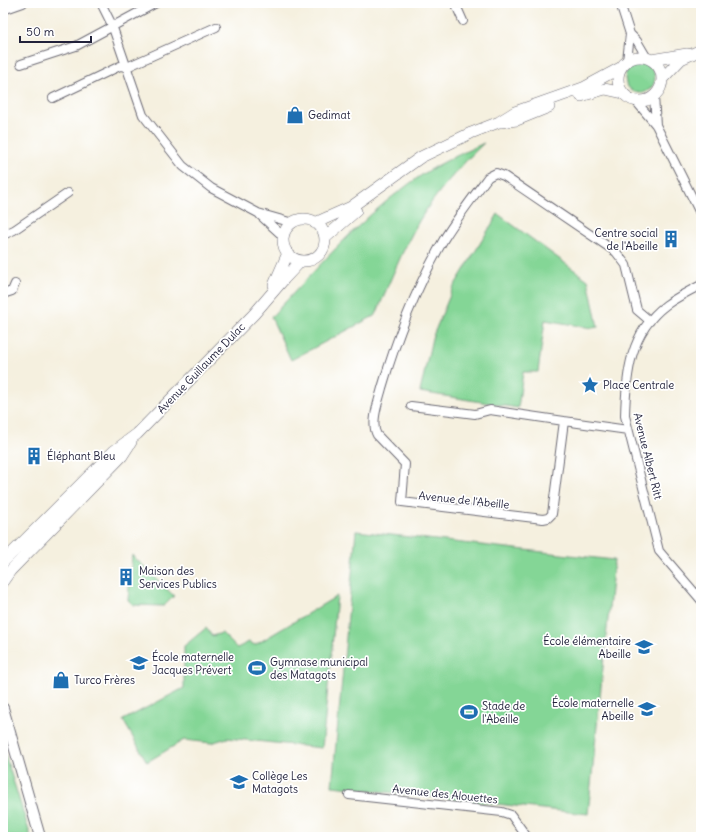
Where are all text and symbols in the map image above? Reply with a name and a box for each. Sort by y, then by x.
scale bar [20,18,91,44]
text: 50 m [26,24,55,39]
shop icon: Gedimat [285,105,305,125]
place label: Gedimat [308,108,351,122]
place label: Centre social de l'Abeille [594,226,658,253]
building icon: Centre social de l'Abeille [661,229,681,249]
street label: Avenue Guillaume Dulac [154,319,248,416]
place icon: Place Centrale [580,375,600,395]
place label: Place Centrale [603,378,674,392]
street label: Avenue Albert Ritt [630,411,666,501]
building icon: Éléphant Bleu [24,446,44,466]
place label: Éléphant Bleu [47,448,116,463]
street label: Avenue de l'Abeille [418,488,510,512]
place label: Maison des Services Publics [139,564,217,591]
building icon: Maison des Services Publics [116,567,136,587]
place label: École élémentaire Abeille [543,633,631,661]
school or university icon: École élémentaire Abeille [634,637,654,657]
place label: École maternelle Jacques Prévert [152,649,234,677]
school or university icon: École maternelle Jacques Prévert [129,653,149,673]
place label: Gymnase municipal des Matagots [270,655,368,682]
sports icon: Gymnase municipal des Matagots [247,658,267,678]
shop icon: Turco Frères [51,670,71,690]
place label: Turco Frères [74,673,135,687]
place label: École maternelle Abeille [552,695,634,723]
place label: Stade de l'Abeille [482,699,525,726]
school or university icon: École maternelle Abeille [637,699,657,719]
sports icon: Stade de l'Abeille [459,702,479,722]
place label: Collège Les Matagots [252,769,307,796]
school or university icon: Collège Les Matagots [229,772,249,792]
street label: Avenue des Alouettes [392,782,498,806]

